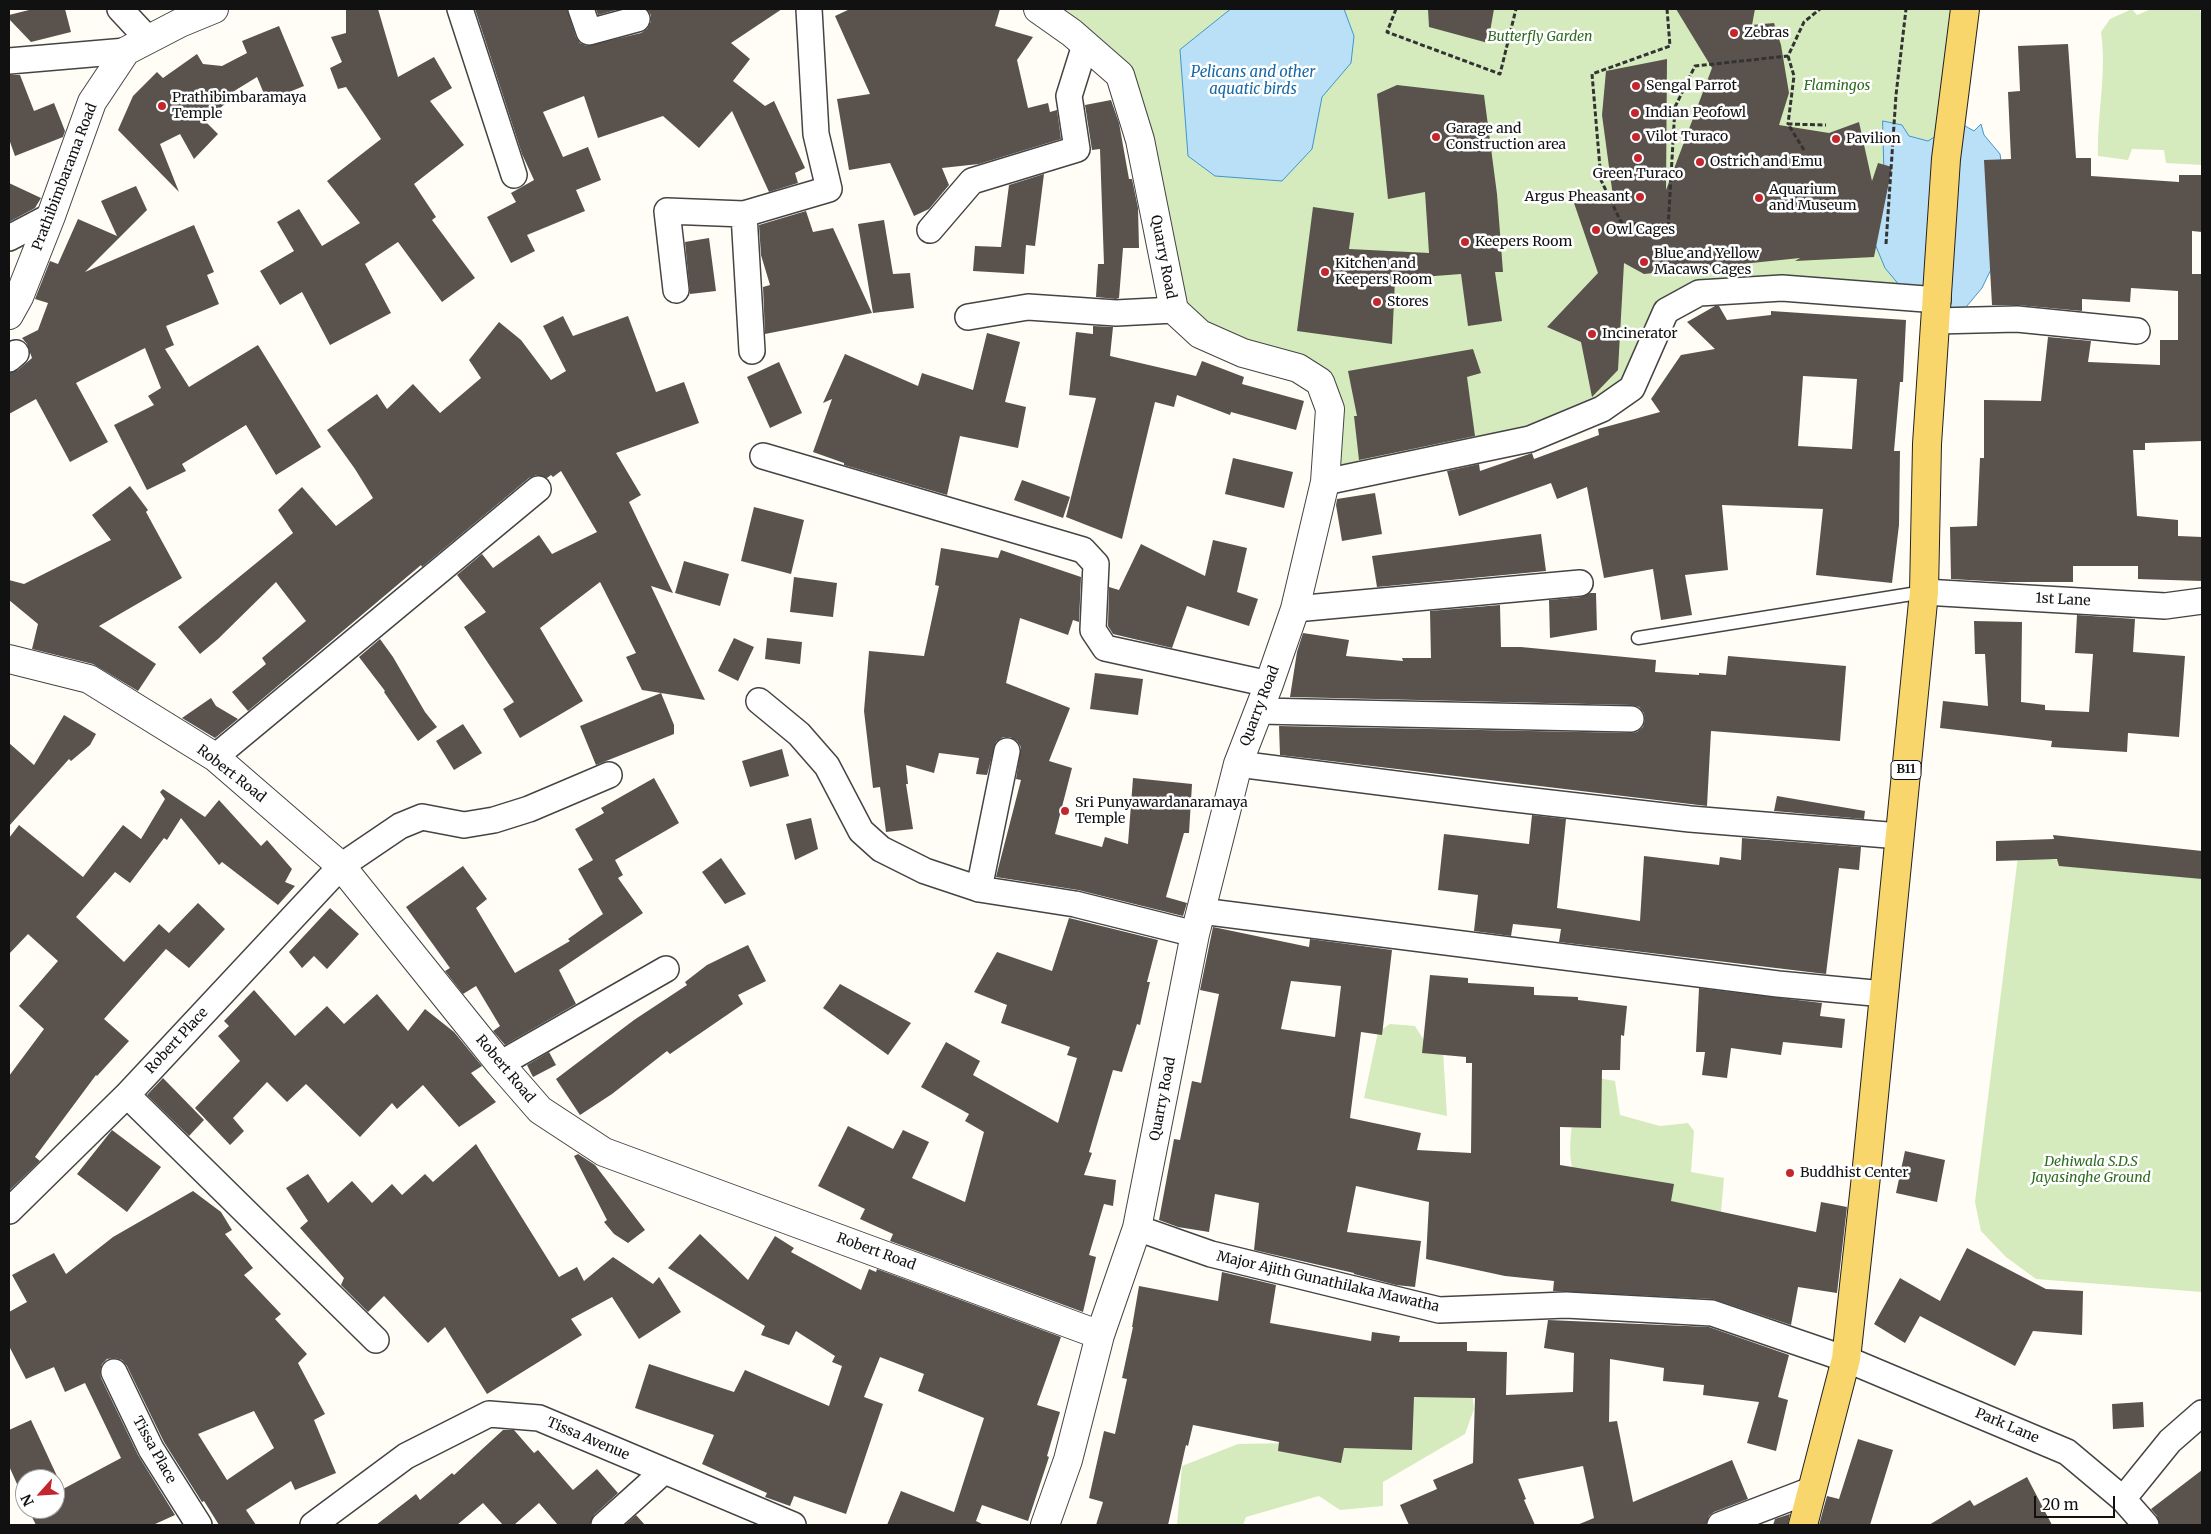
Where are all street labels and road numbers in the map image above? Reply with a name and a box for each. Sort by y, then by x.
street label: Prathibimbarama Road [29,101,101,253]
street label: Quarry Road [1147,214,1179,300]
street label: 1st Lane [2035,590,2091,610]
street label: Quarry Road [1237,663,1283,749]
street label: Robert Road [193,742,269,806]
road number: B11 [1891,760,1921,780]
street label: Robert Place [142,1005,212,1077]
street label: Robert Road [472,1032,538,1106]
street label: Quarry Road [1147,1056,1179,1142]
street label: Robert Road [834,1230,918,1274]
street label: Major Ajith Gunathilaka Mawatha [1215,1248,1441,1316]
street label: Park Lane [1973,1405,2041,1447]
street label: Tissa Place [129,1414,179,1486]
street label: Tissa Avenue [544,1414,632,1464]

